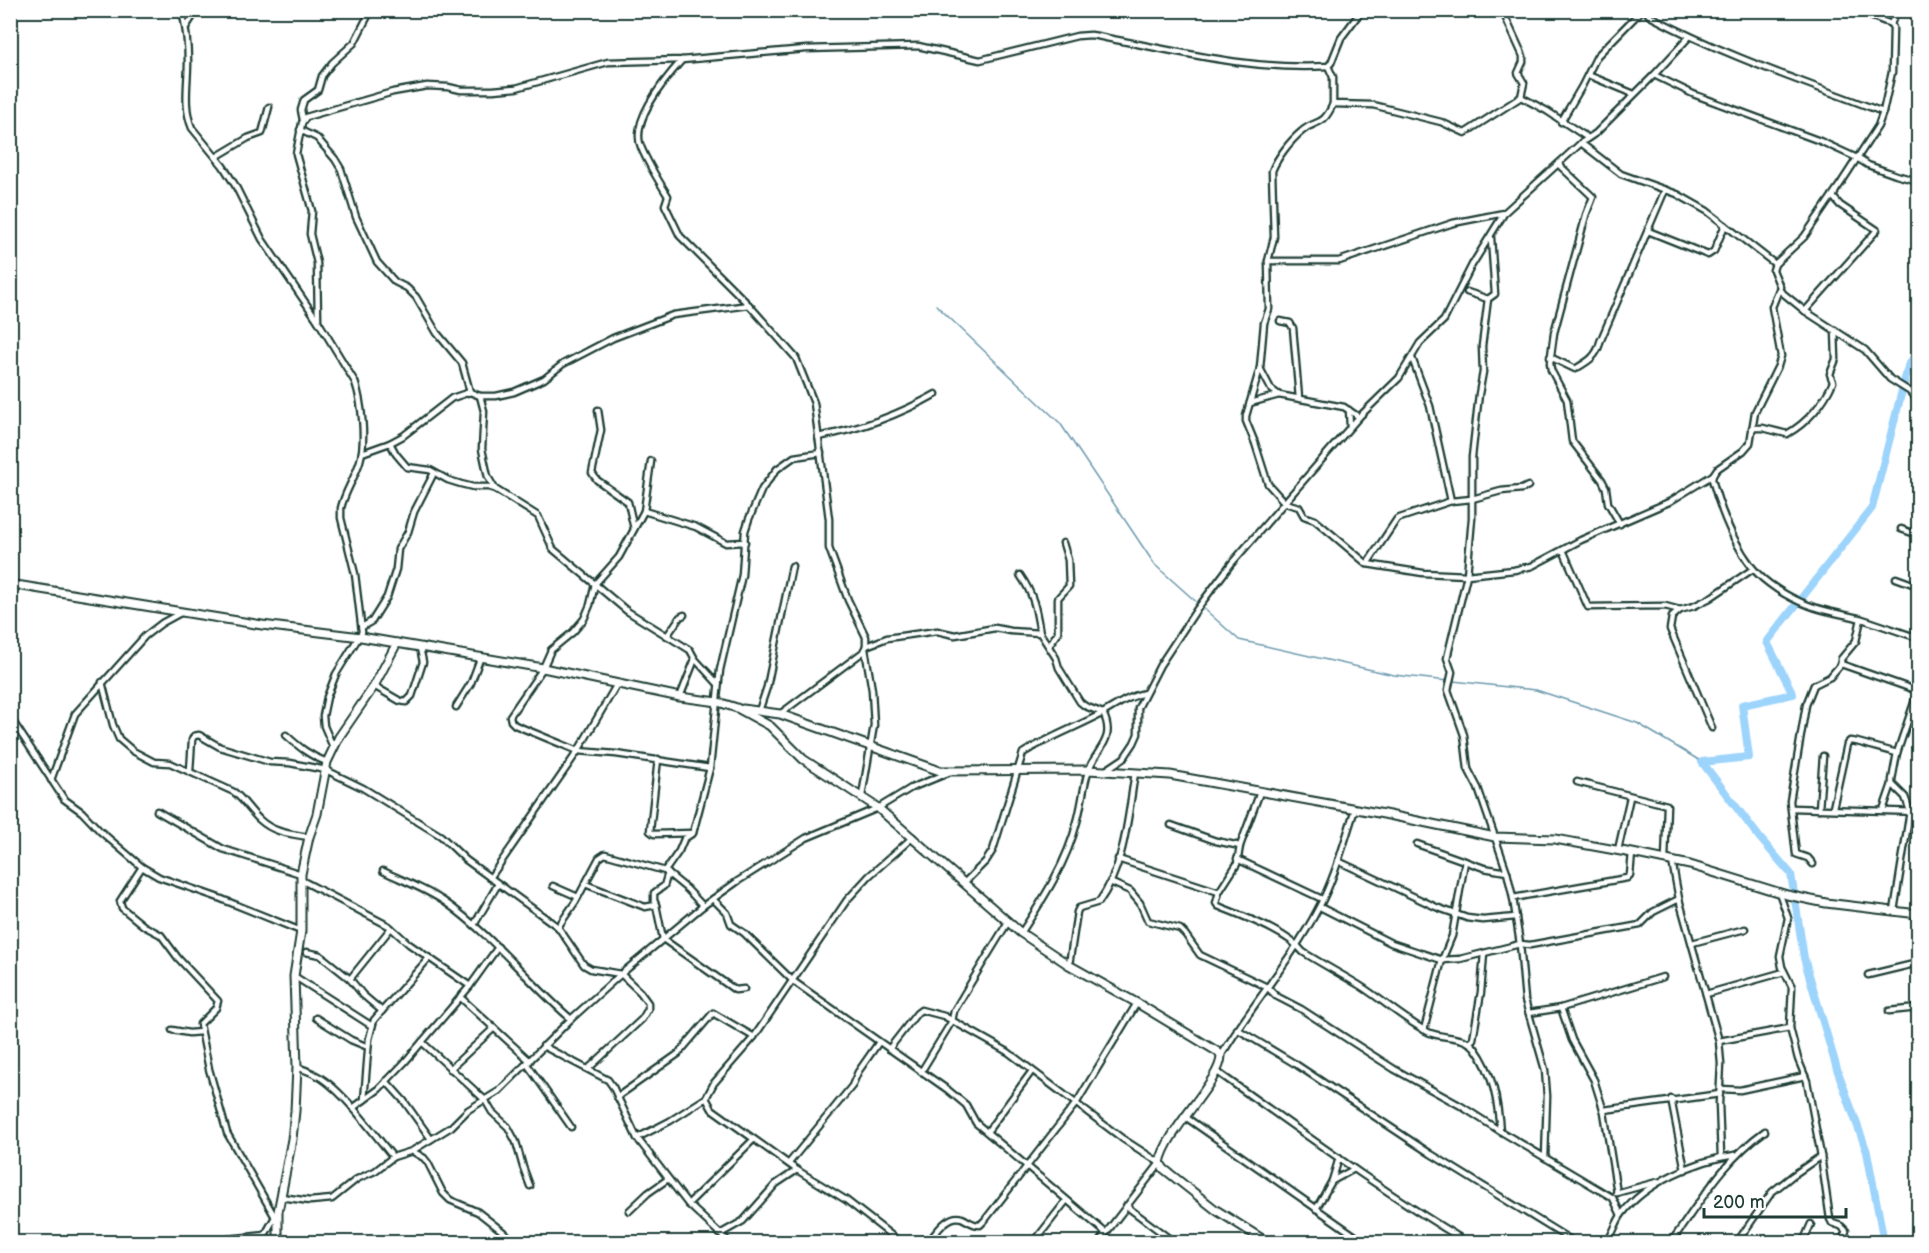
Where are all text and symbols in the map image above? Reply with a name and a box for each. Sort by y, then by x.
scale bar [1704,1181,1846,1219]
text: 200 m [1713,1192,1765,1213]

